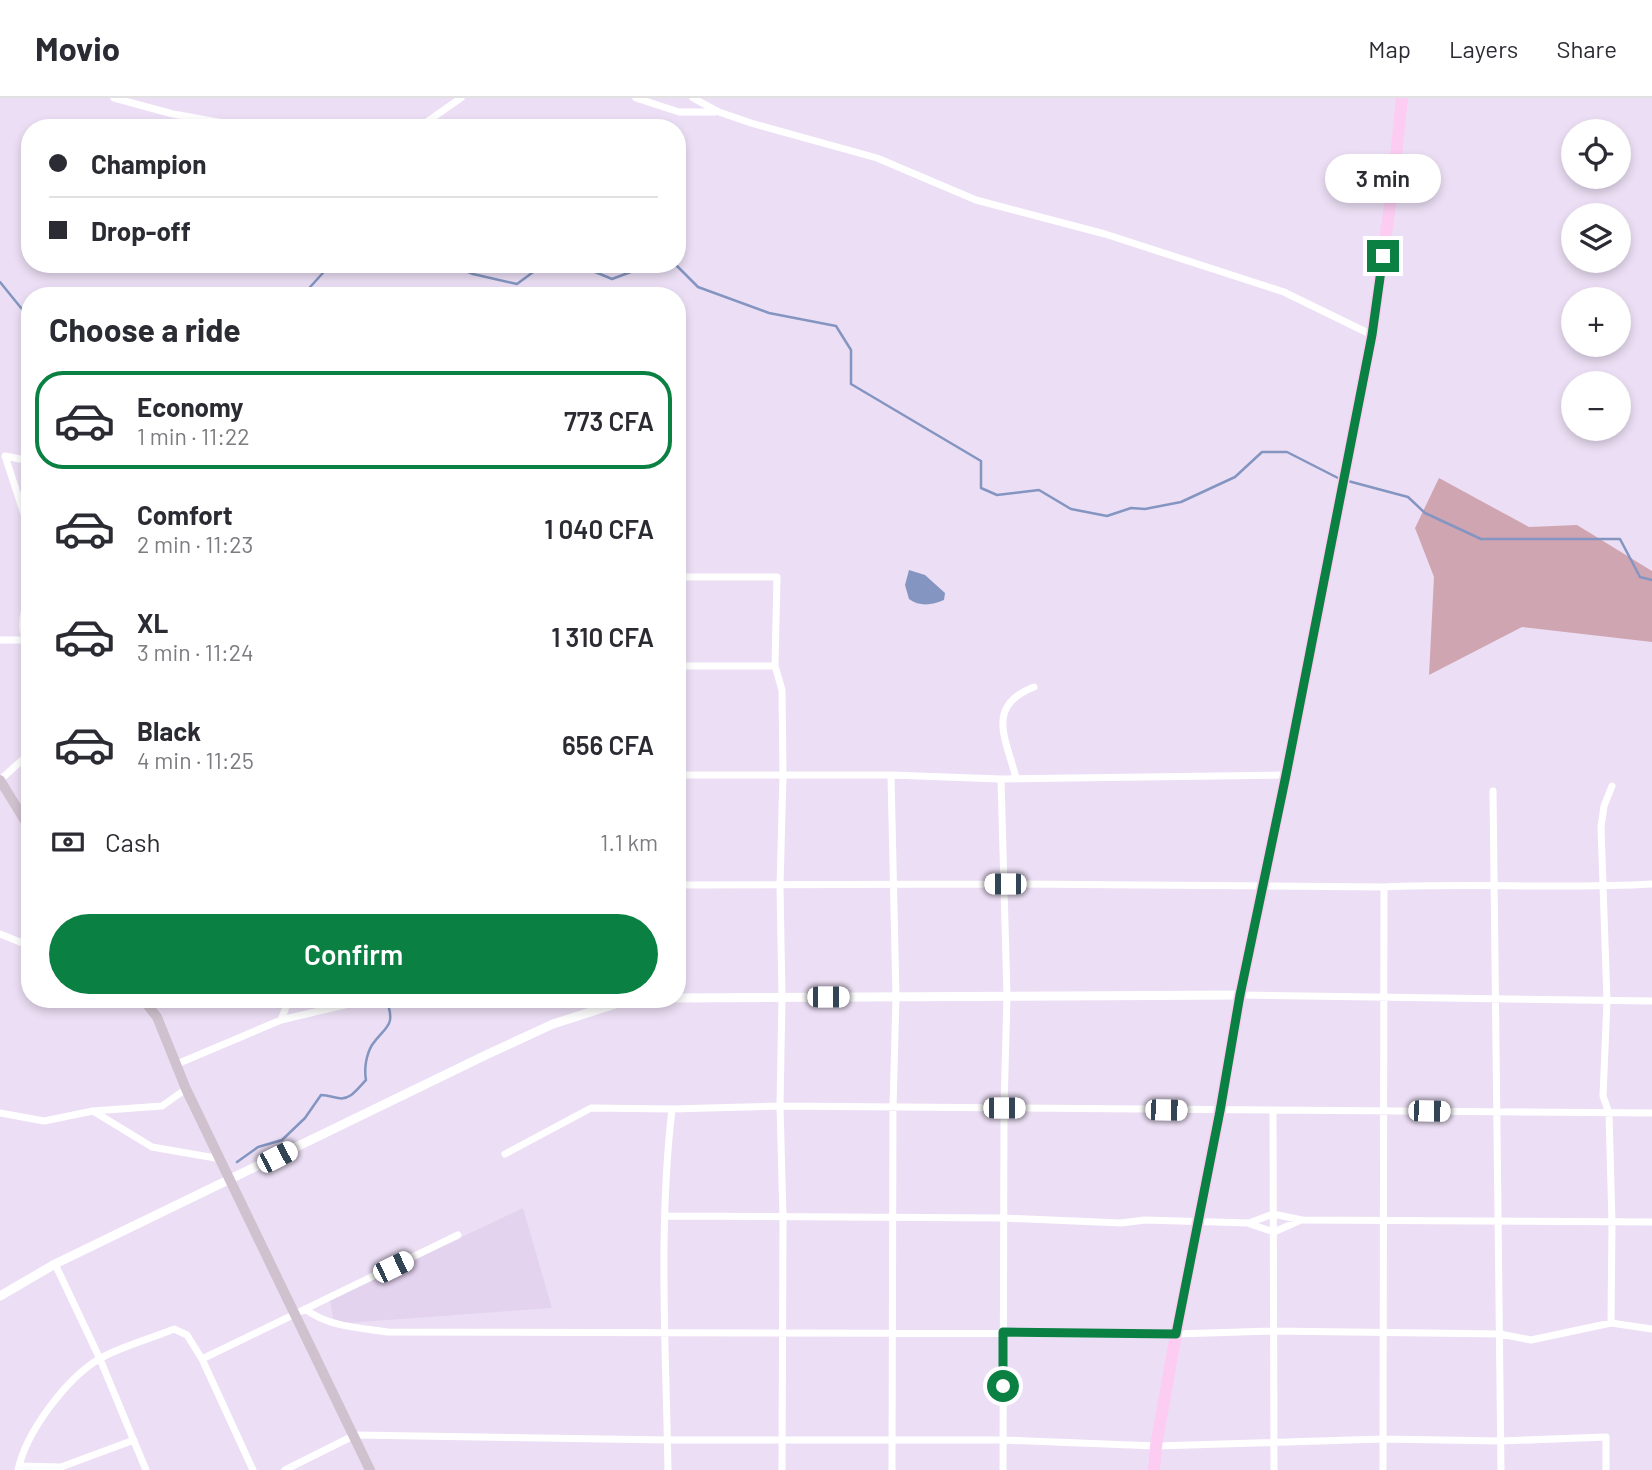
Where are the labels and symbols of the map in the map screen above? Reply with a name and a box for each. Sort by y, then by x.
callout: 3 min [1325,155,1441,204]
route end [1367,240,1399,272]
car [985,874,1027,895]
car [808,987,850,1008]
car [984,1098,1026,1119]
car [1145,1099,1188,1121]
car [1408,1100,1451,1122]
car [254,1138,301,1176]
car [370,1248,417,1286]
route start [987,1370,1019,1402]

